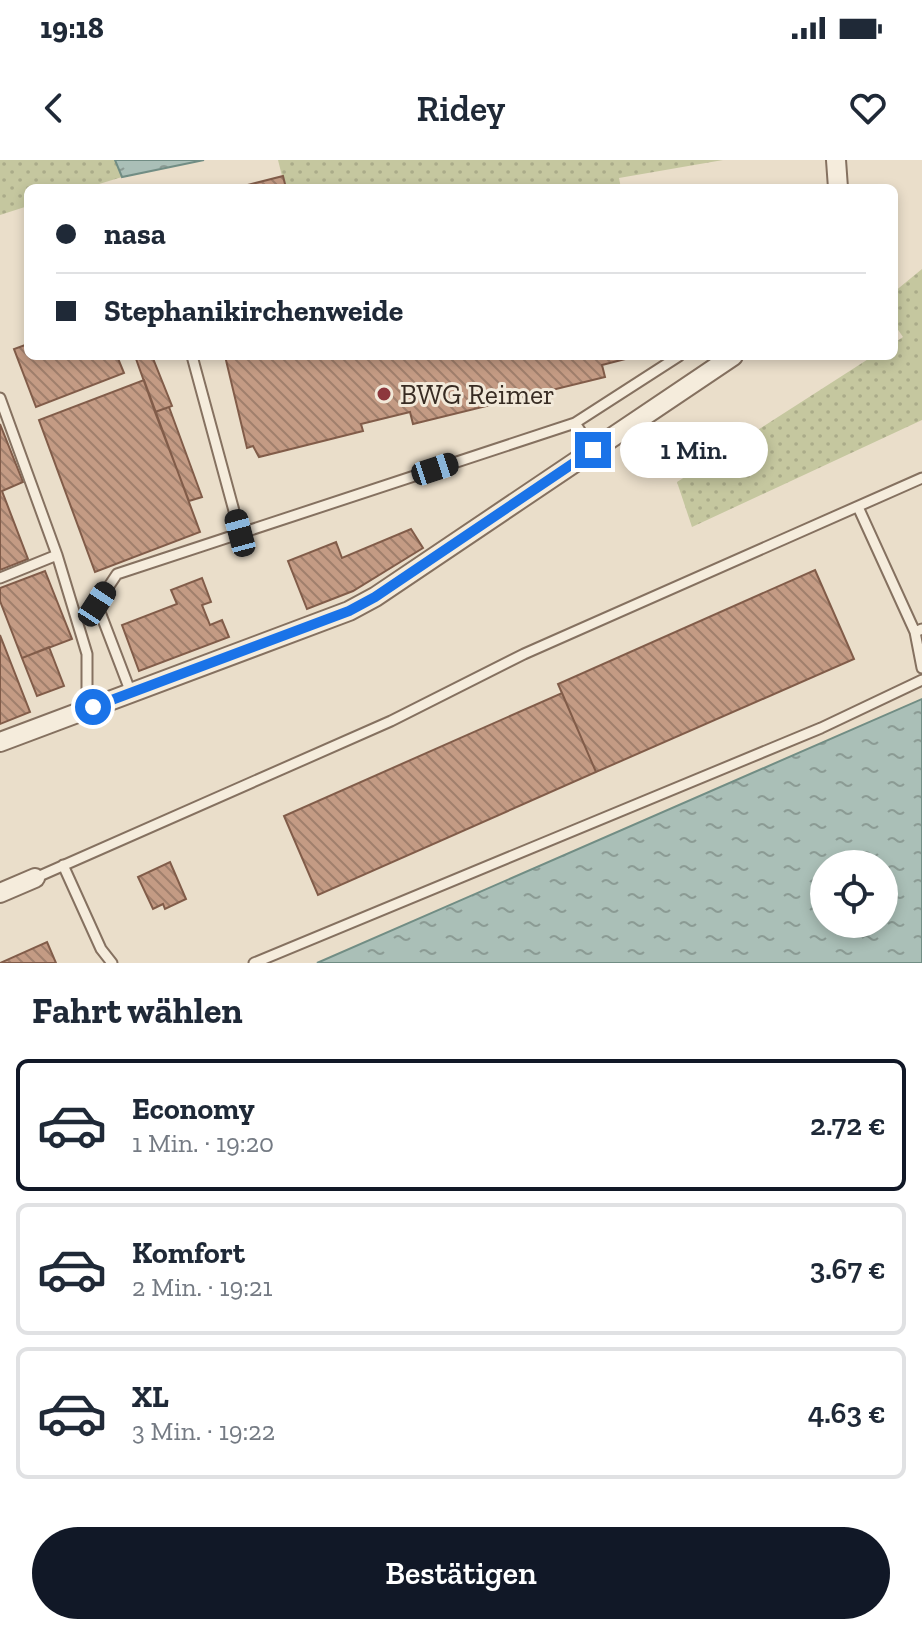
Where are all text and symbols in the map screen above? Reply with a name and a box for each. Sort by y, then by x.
text: 19:18 [40,10,104,46]
icon: back [32,86,76,130]
icon: heart [846,86,890,130]
text: Ridey [417,87,505,130]
text: nasa [104,216,166,252]
text: Stephanikirchenweide [104,293,403,329]
place label: BWG Reimer [400,378,555,411]
marker: BWG Reimer [375,385,393,403]
callout: 1 Min. [621,422,769,478]
route end [575,432,611,468]
text: 1 Min. [660,434,728,466]
car [408,450,462,488]
car [222,507,258,559]
car [74,577,120,631]
route start [75,689,111,725]
map controls [810,850,898,938]
button: locate [810,850,898,938]
text: Fahrt wählen [32,989,243,1032]
icon: car [36,1089,108,1161]
text: Economy [132,1091,255,1127]
text: 2.72 € [810,1107,886,1143]
text: 1 Min. · 19:20 [132,1127,274,1159]
icon: car [36,1233,108,1305]
text: Komfort [132,1235,245,1271]
text: 3.67 € [810,1251,886,1287]
text: 2 Min. · 19:21 [132,1271,272,1303]
icon: car [36,1377,108,1449]
text: XL [132,1379,169,1415]
text: 4.63 € [808,1395,886,1431]
text: 3 Min. · 19:22 [132,1415,275,1447]
button: Bestätigen [32,1527,890,1619]

